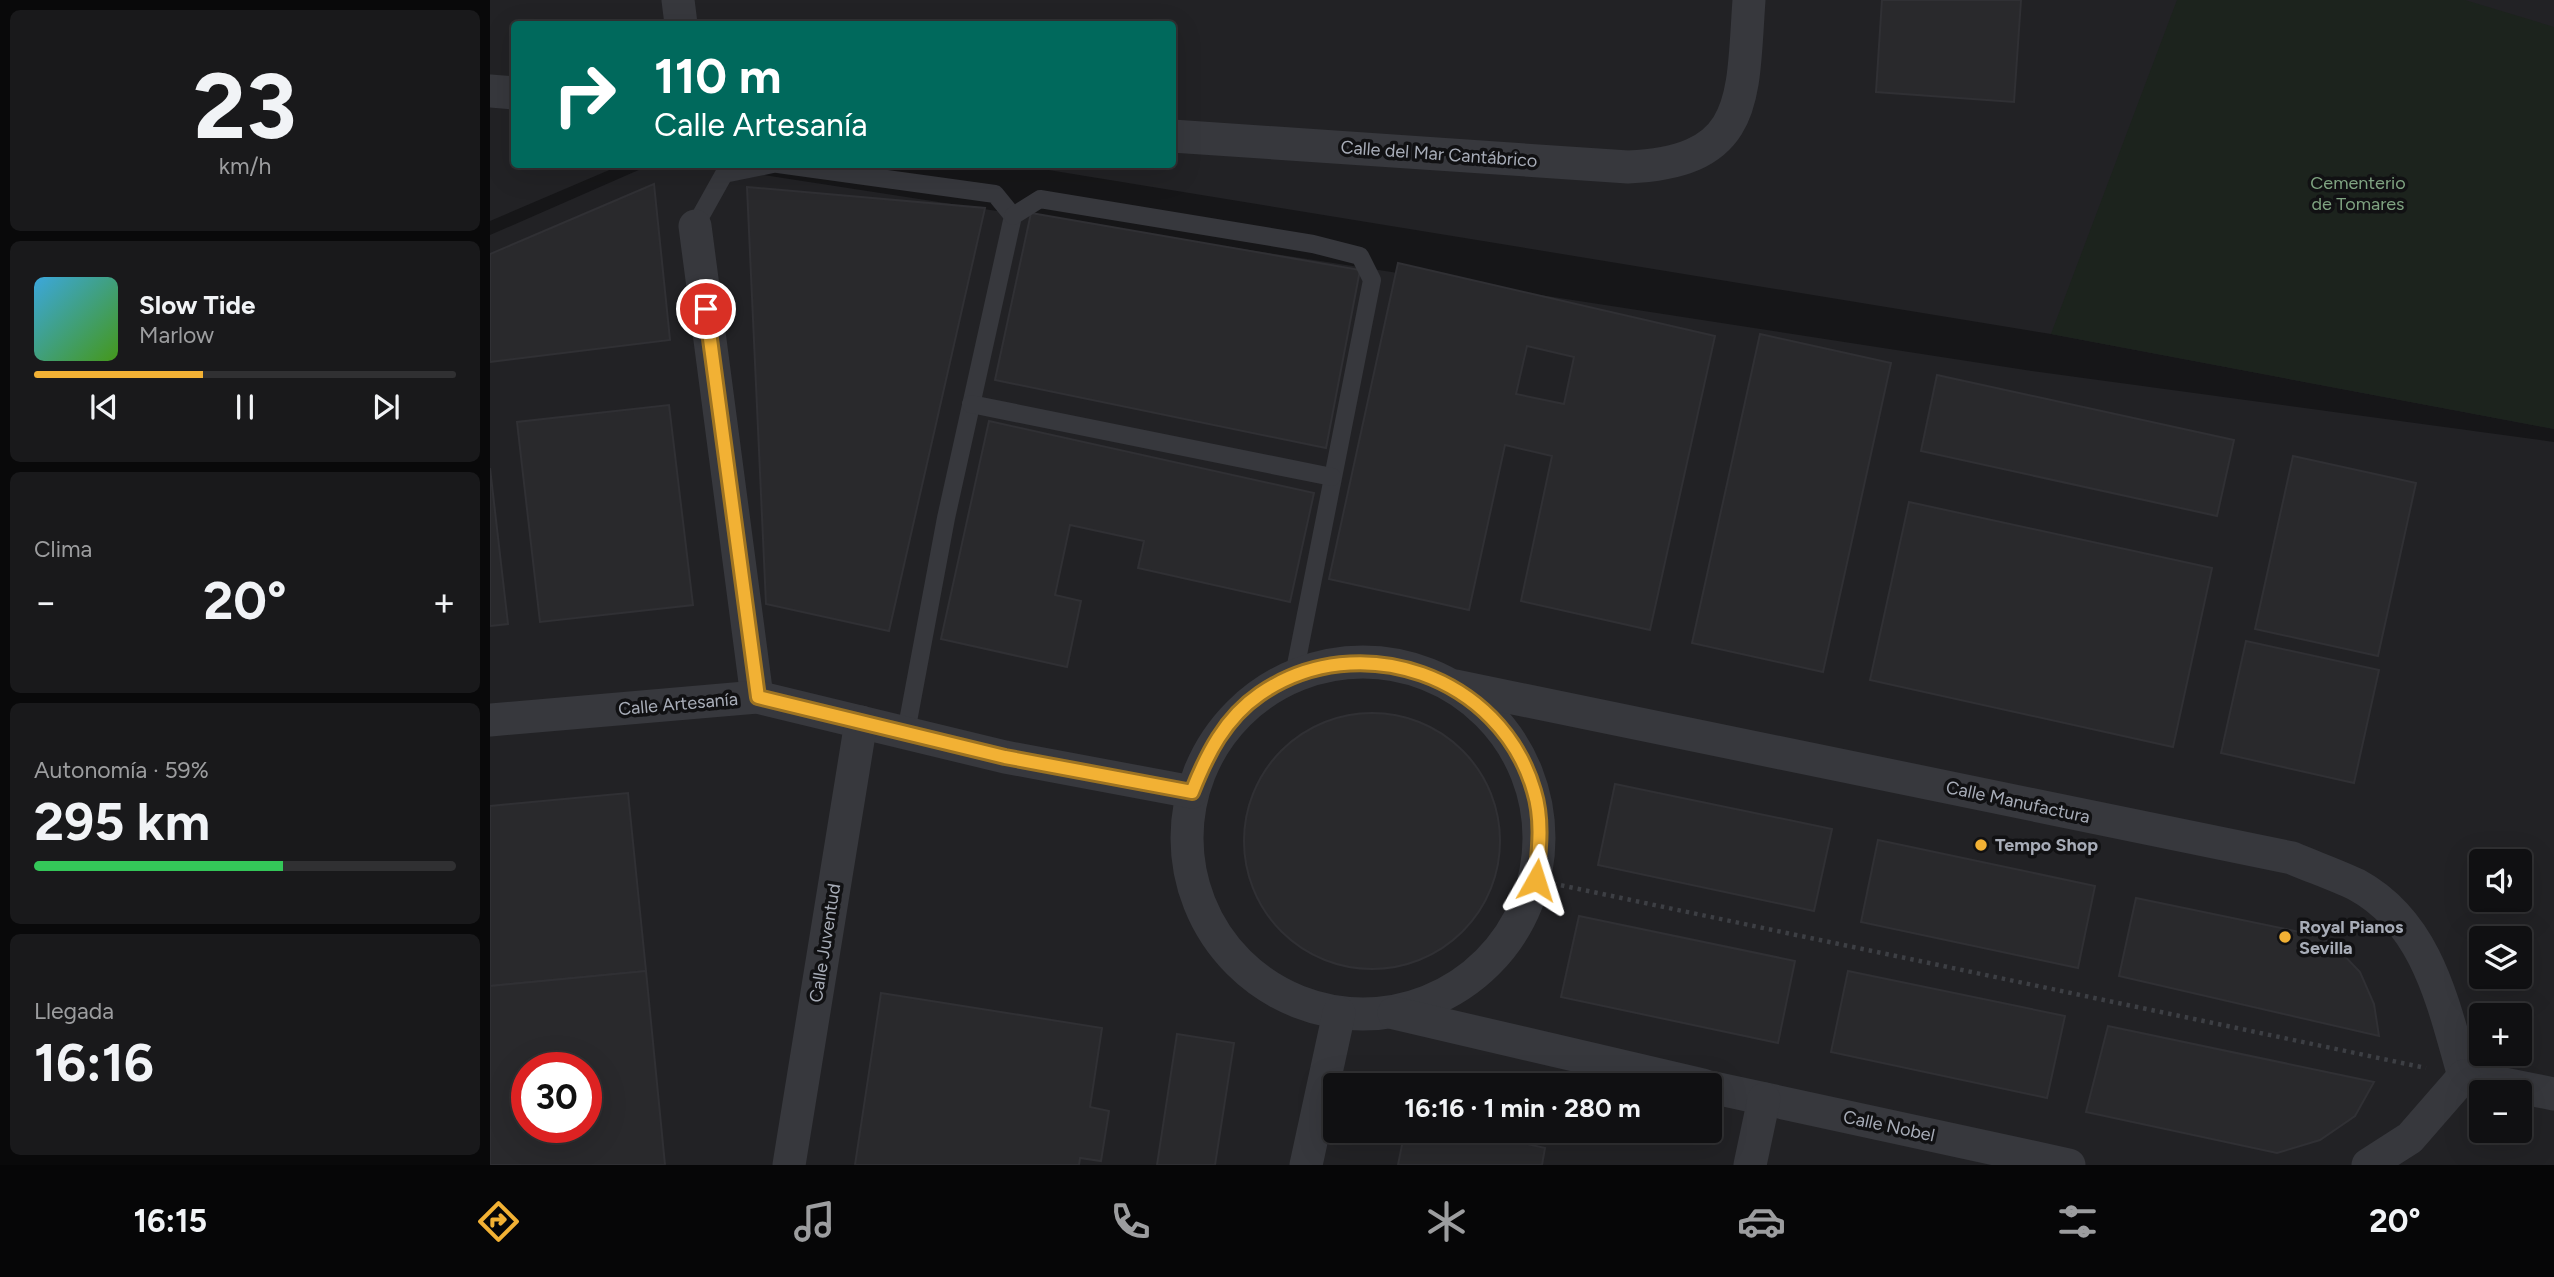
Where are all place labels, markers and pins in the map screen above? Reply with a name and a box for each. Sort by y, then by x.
pin [676,279,736,339]
place label: Tempo Shop [1995,834,2098,856]
marker: Tempo Shop [1973,837,1989,853]
place label: Royal Pianos Sevilla [2299,916,2404,959]
marker: Royal Pianos Sevilla [2277,929,2293,945]

